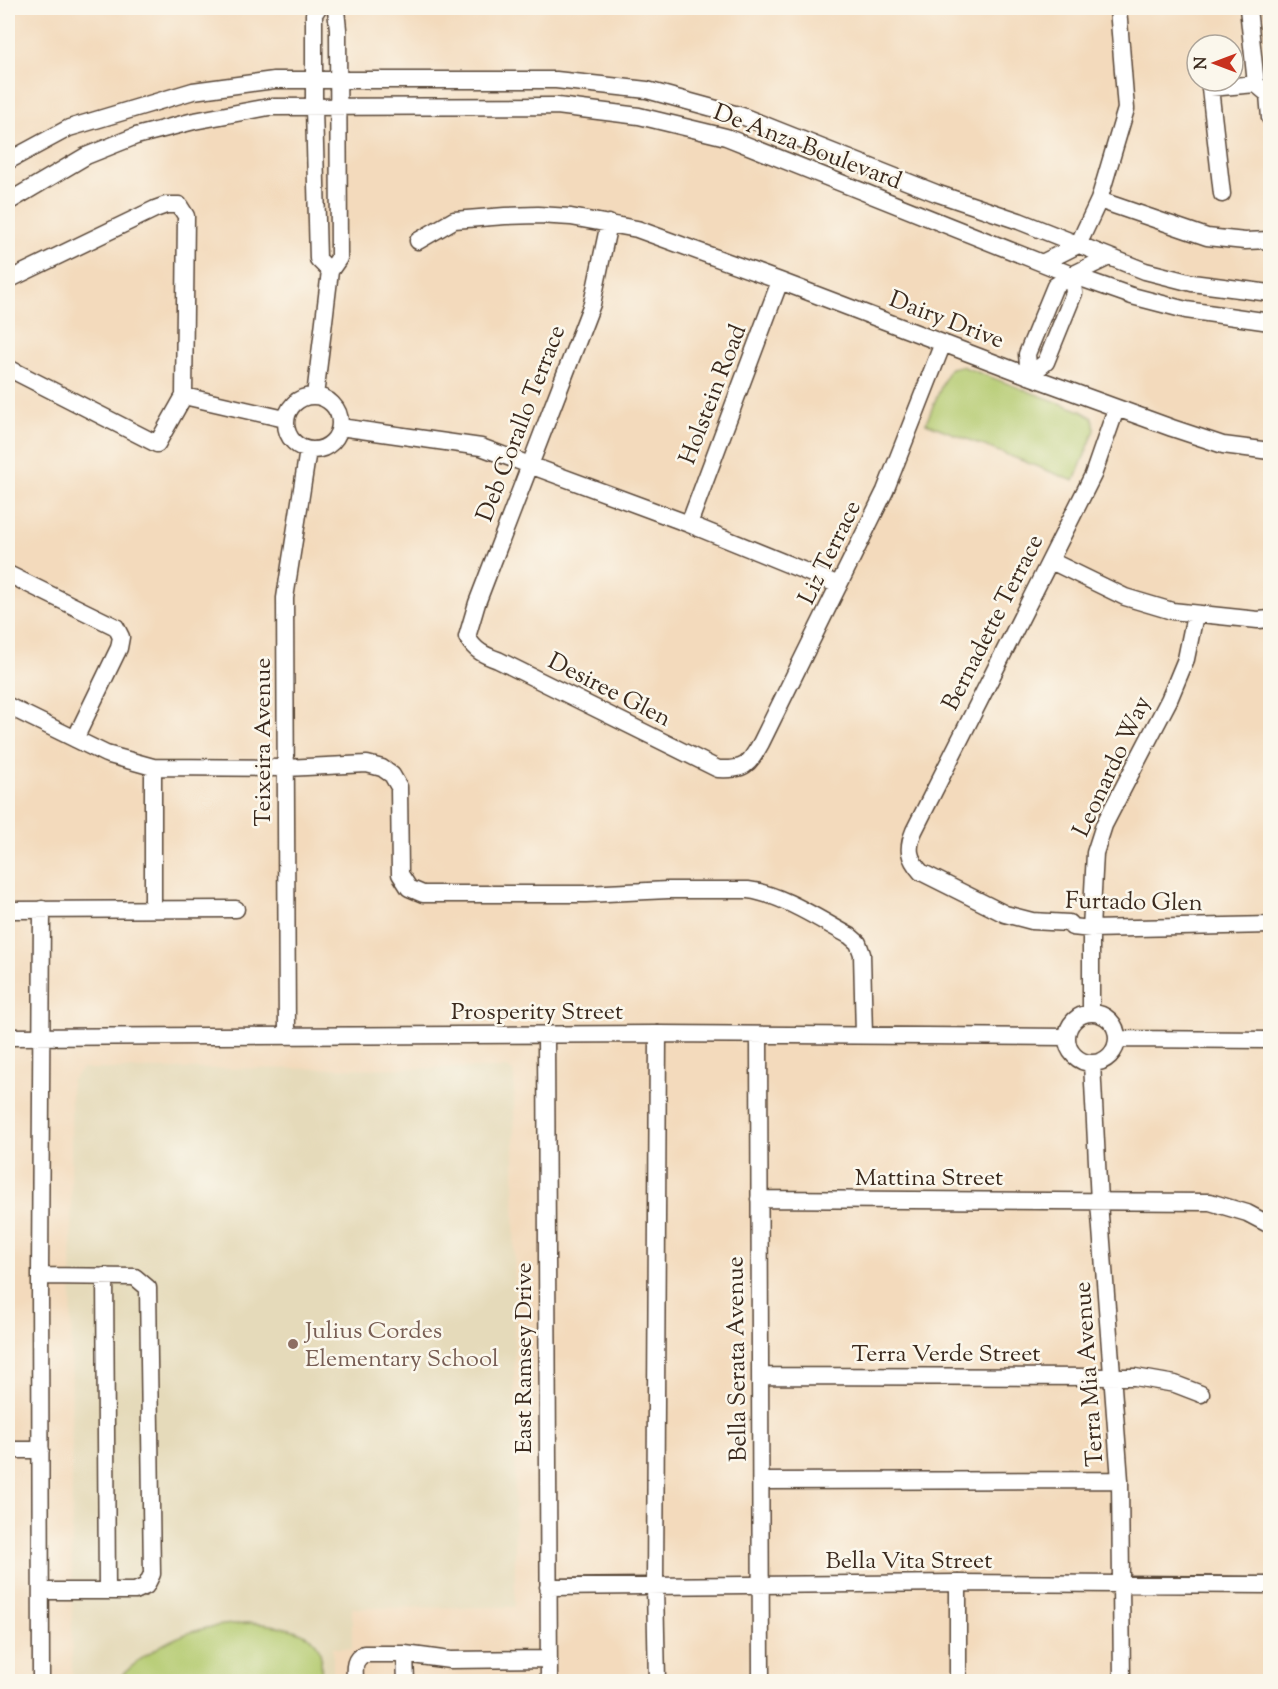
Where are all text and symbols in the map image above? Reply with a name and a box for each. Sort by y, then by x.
north arrow [1185,33,1245,93]
text: N [1191,56,1214,69]
street label: De Anza Boulevard [708,96,907,200]
street label: Dairy Drive [884,283,1009,358]
street label: Holstein Road [672,319,756,470]
street label: Deb Corallo Terrace [469,320,575,527]
street label: Liz Terrace [791,495,871,611]
street label: Bernadette Terrace [935,529,1053,717]
street label: Desiree Glen [542,645,677,736]
street label: Teixeira Avenue [247,658,281,826]
street label: Leonardo Way [1065,691,1160,843]
street label: Furtado Glen [1065,885,1203,921]
street label: Prosperity Street [451,996,623,1030]
street label: Mattina Street [855,1162,1003,1196]
street label: Bella Serata Avenue [719,1256,757,1462]
street label: East Ramsey Drive [508,1262,542,1454]
street label: Terra Mia Avenue [1067,1280,1113,1468]
place label: Julius Cordes Elementary School [303,1315,499,1377]
marker: Julius Cordes Elementary School [286,1337,300,1351]
street label: Terra Verde Street [852,1338,1040,1372]
street label: Bella Vita Street [826,1545,992,1579]

